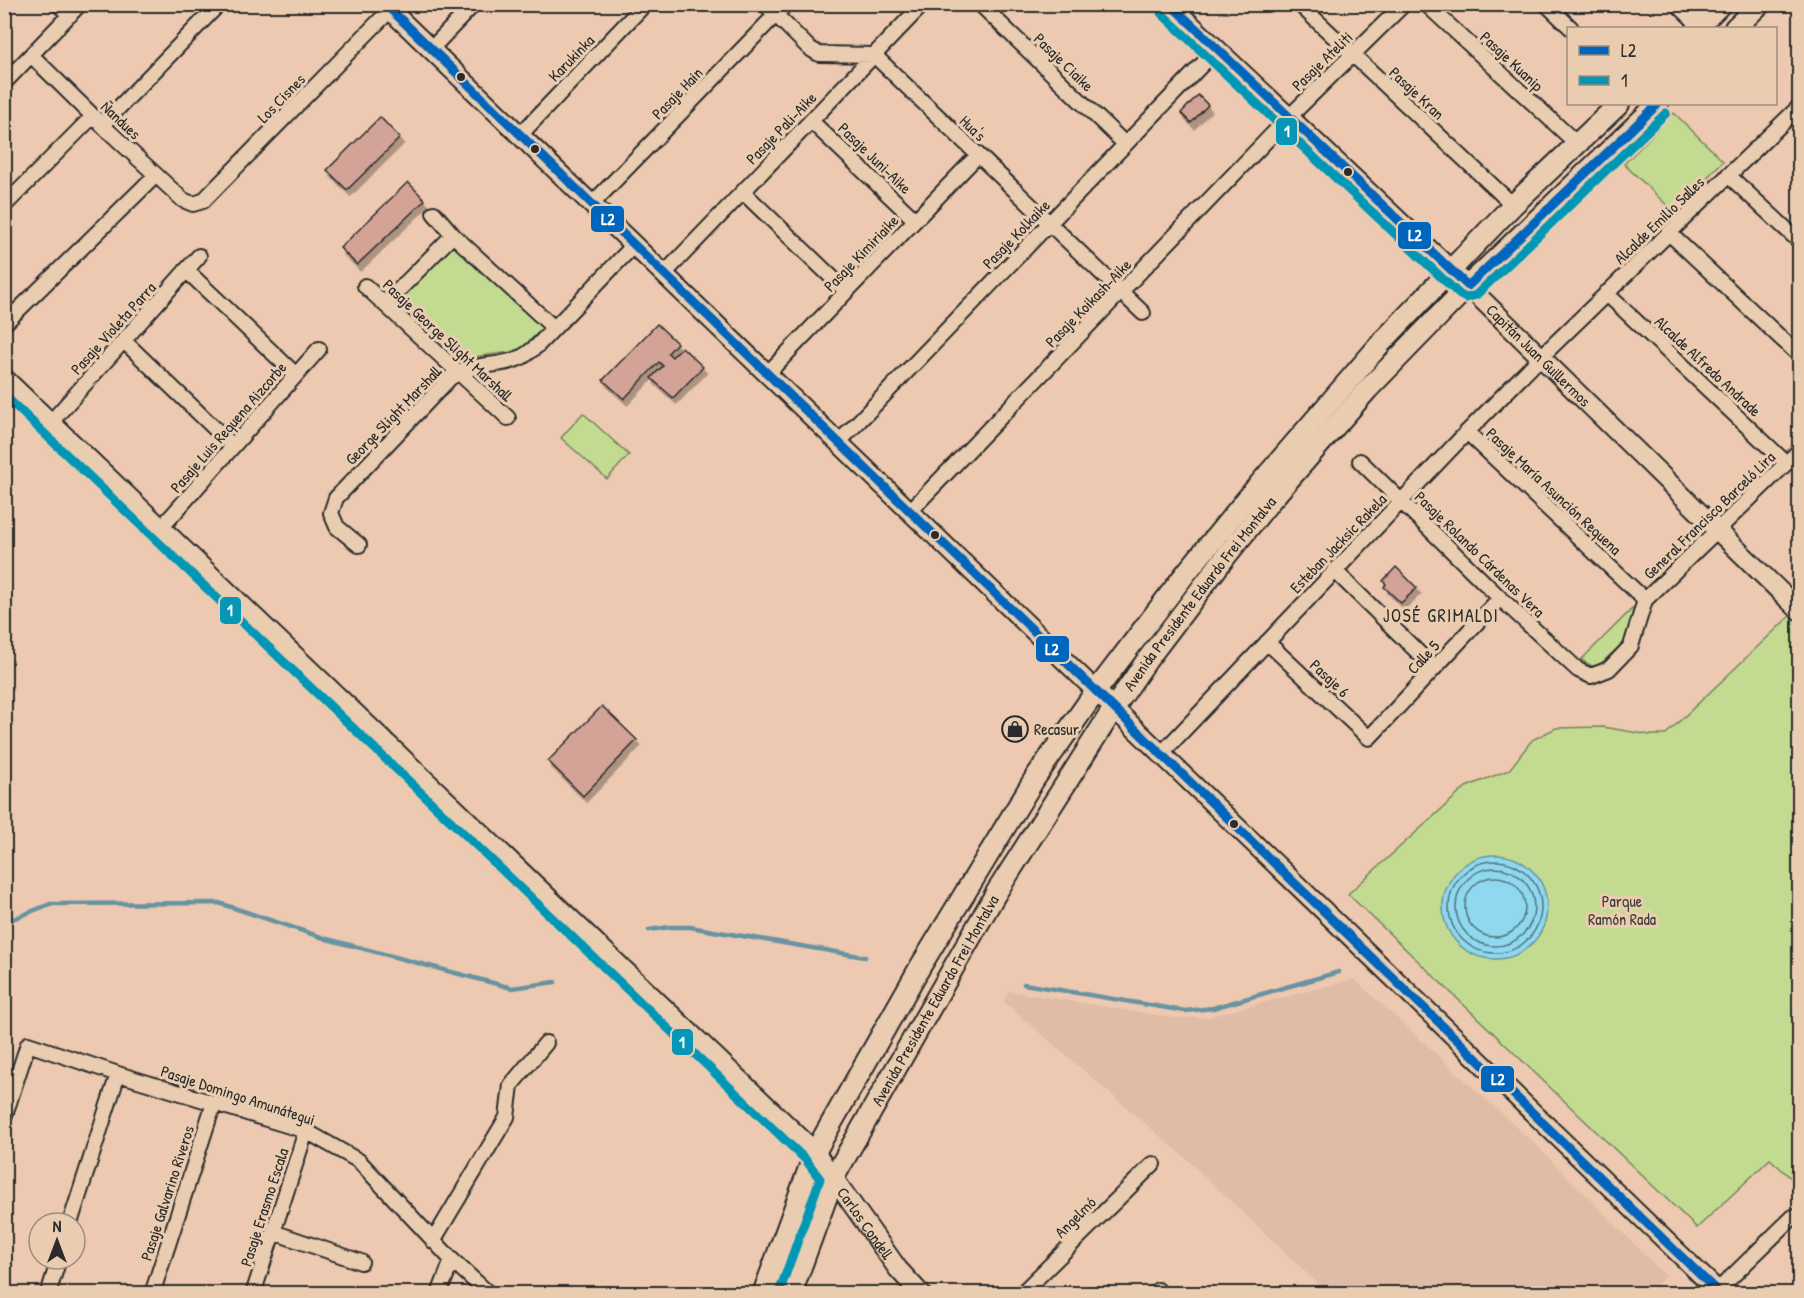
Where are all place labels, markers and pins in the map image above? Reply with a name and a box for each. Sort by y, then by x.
unlabelled marker [455,71,467,83]
unlabelled marker [529,143,541,155]
unlabelled marker [1342,166,1354,178]
unlabelled marker [929,529,941,541]
shop icon: Recasur [1000,714,1030,744]
place label: Recasur [1034,718,1079,740]
unlabelled marker [1228,818,1240,830]

